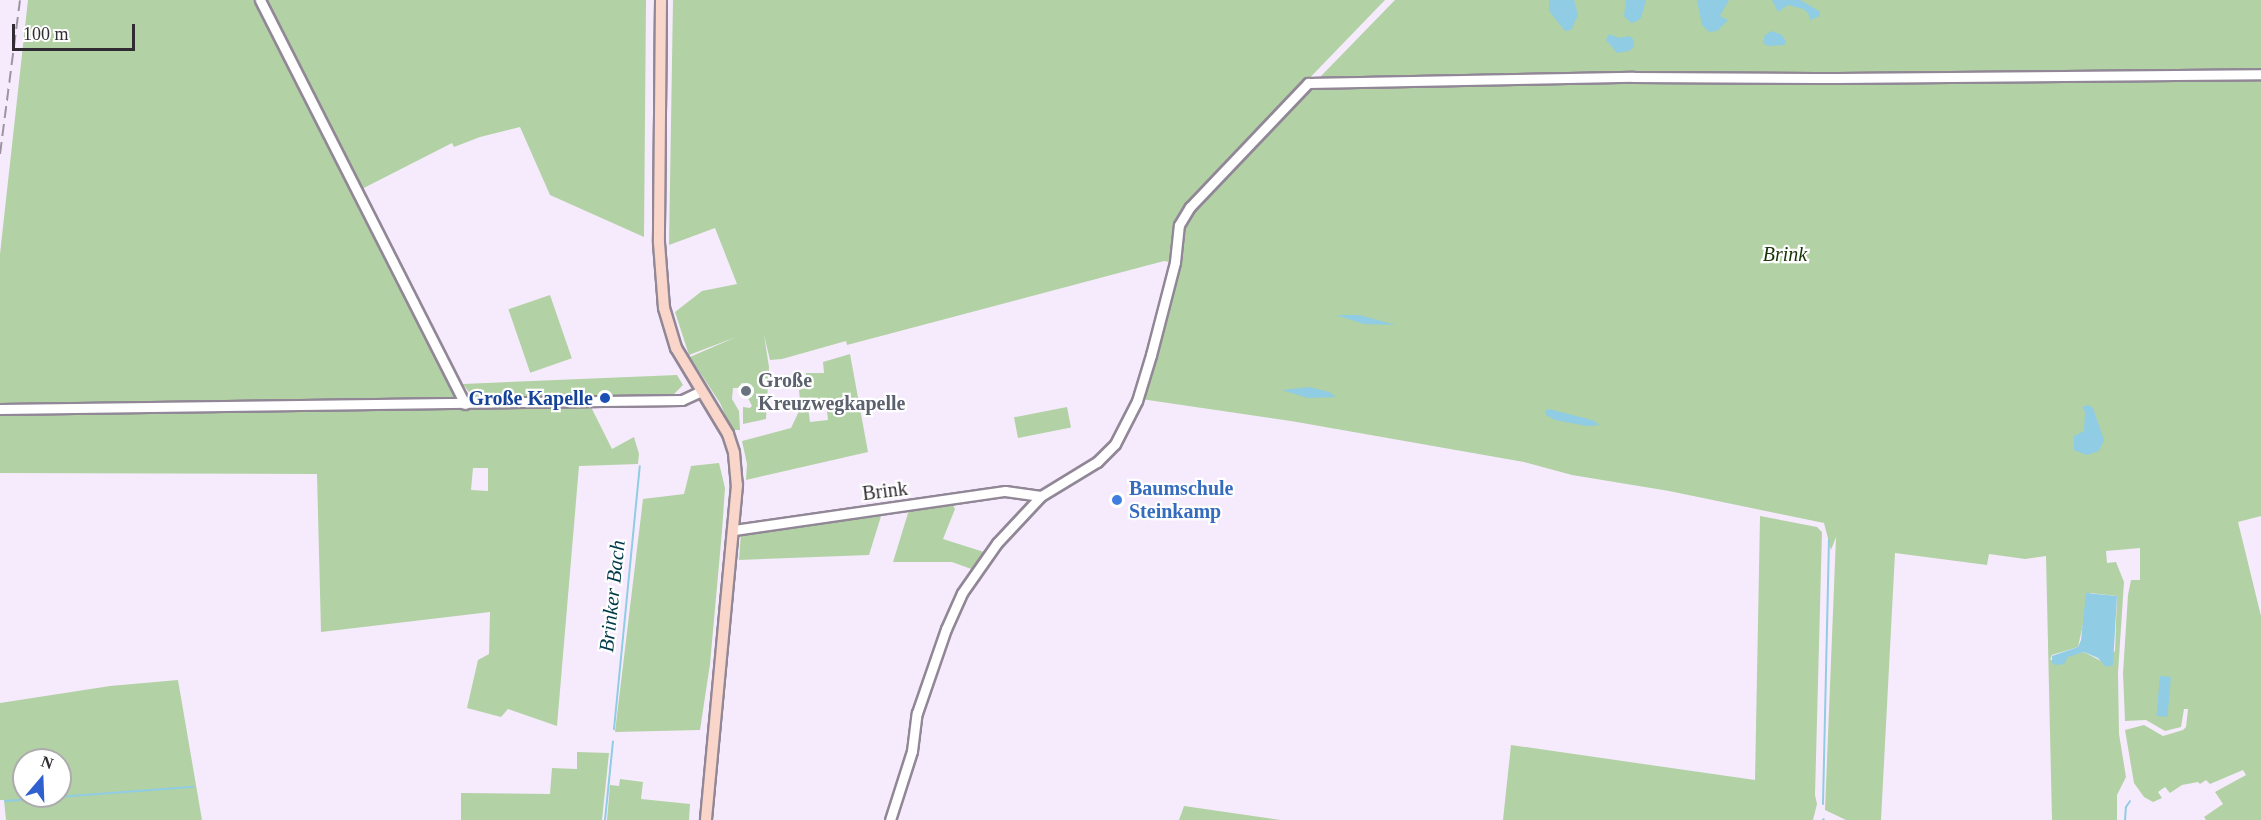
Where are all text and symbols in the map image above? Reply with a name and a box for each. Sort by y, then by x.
scale bar [15,12,138,50]
text: 100 m [23,24,69,44]
park label: Brink [1763,242,1807,266]
place label: Große Kreuzwegkapelle [758,368,905,415]
marker: Große Kreuzwegkapelle [739,384,753,398]
place label: Große Kapelle [468,386,593,410]
marker: Große Kapelle [598,391,612,405]
street label: Brink [861,476,909,506]
place label: Baumschule Steinkamp [1129,476,1233,523]
marker: Baumschule Steinkamp [1110,493,1124,507]
water label: Brinker Bach [594,539,630,653]
north arrow [12,748,72,808]
text: N [39,752,56,772]

